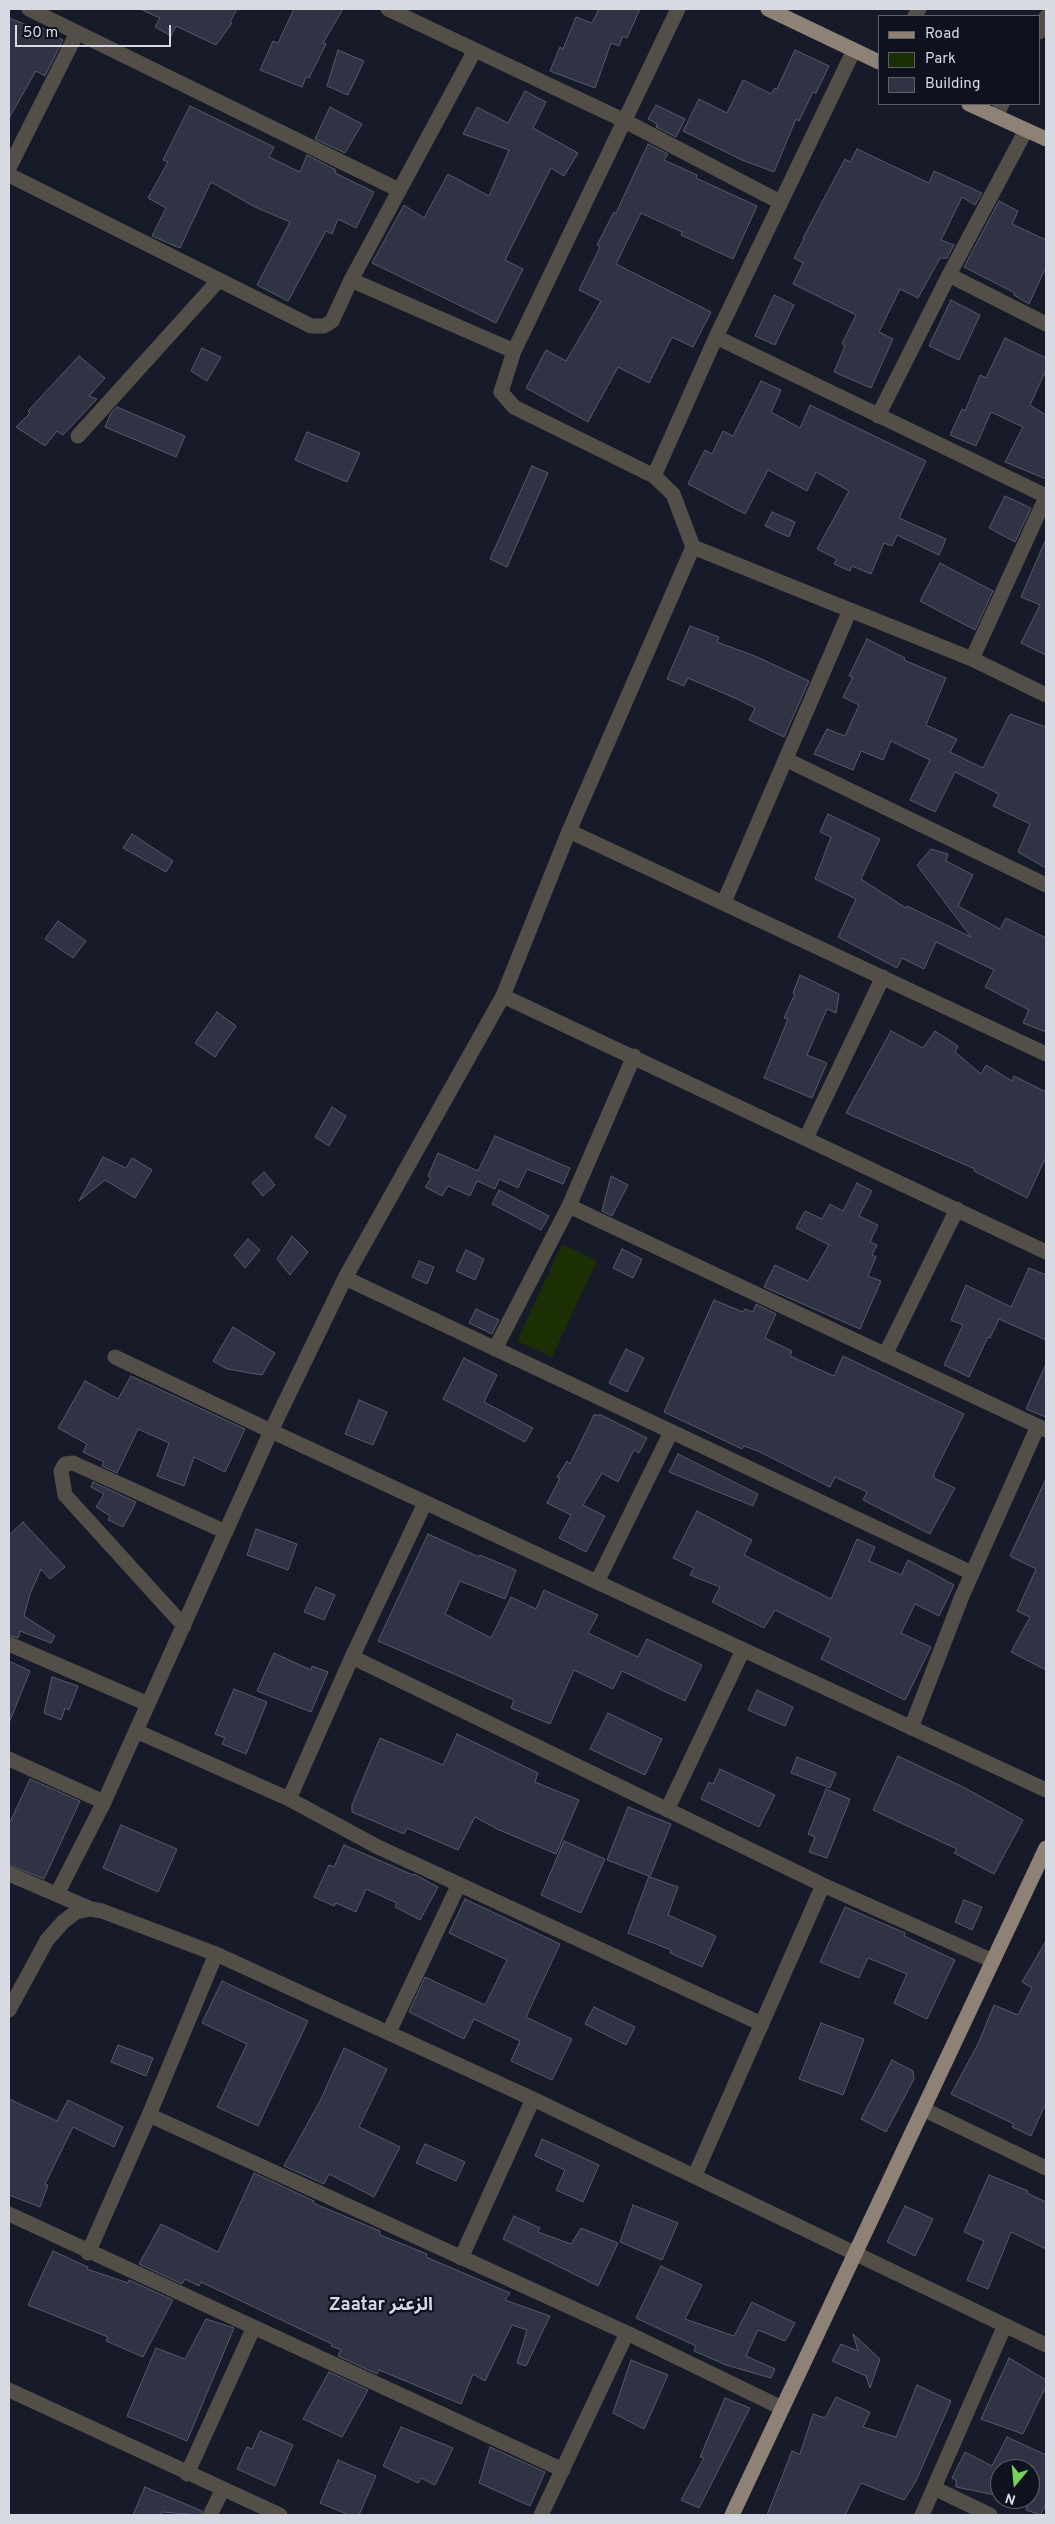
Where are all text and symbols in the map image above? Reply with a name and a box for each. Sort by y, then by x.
scale bar [18,15,174,47]
legend [878,15,1040,105]
text: 50 m [23,24,58,43]
text: Road [925,25,960,44]
text: Park [925,50,956,69]
text: Building [925,75,980,94]
district label: Zaatar الزعتر [329,2295,433,2317]
north arrow [990,2459,1040,2509]
text: N [1003,2488,1018,2507]

